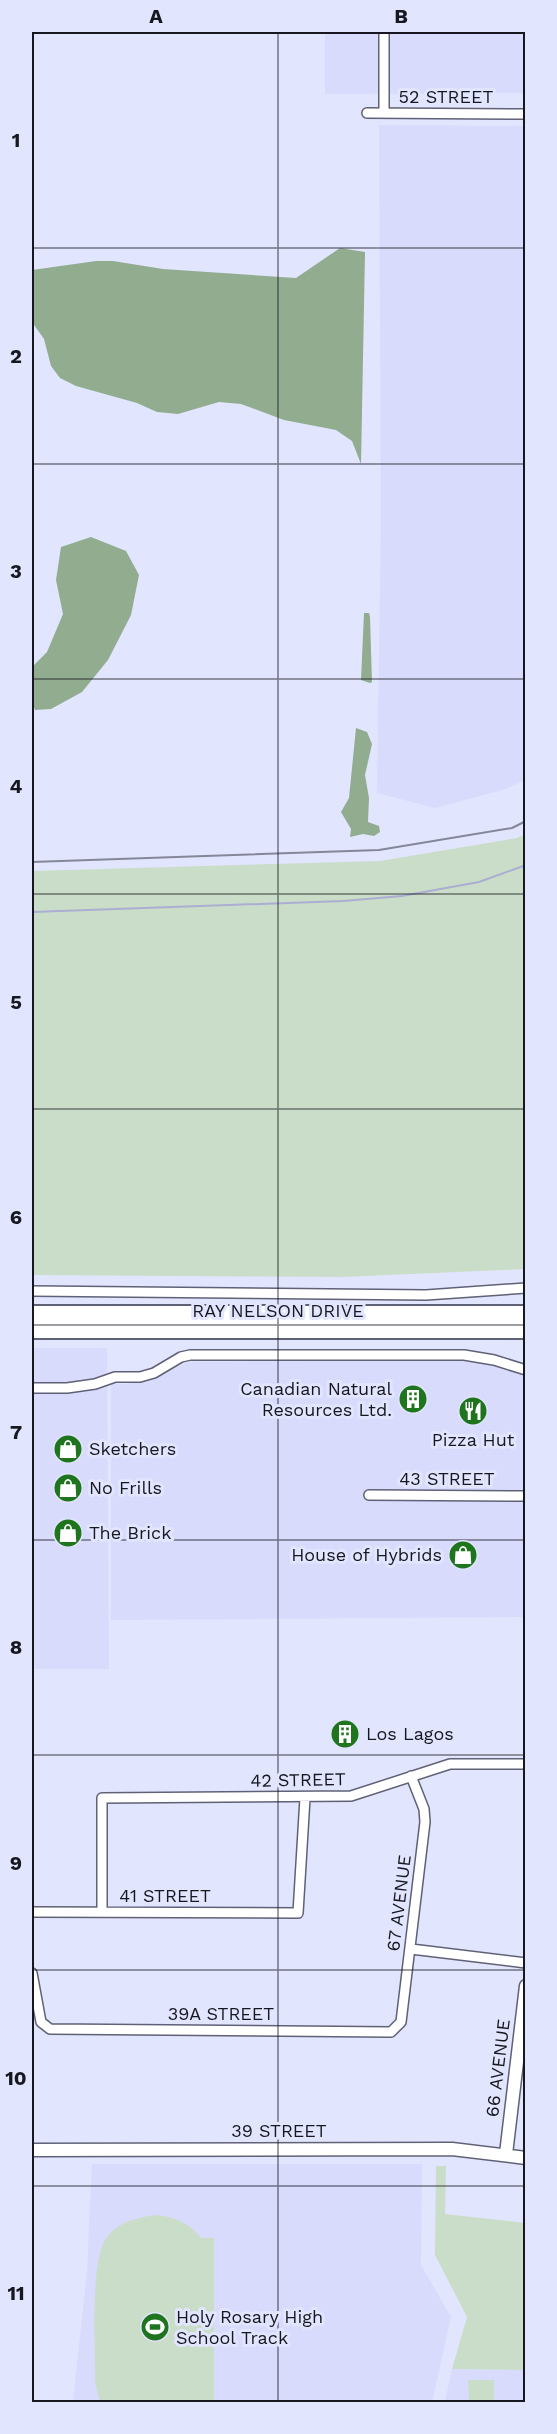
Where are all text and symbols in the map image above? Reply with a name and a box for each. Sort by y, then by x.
text: A [149,4,163,28]
text: B [394,4,408,28]
street label: 52 STREET [399,86,494,107]
text: 1 [12,128,20,152]
text: 2 [10,344,22,368]
text: 3 [10,559,22,583]
text: 4 [10,774,23,798]
text: 5 [10,990,22,1014]
text: 6 [10,1205,22,1229]
street label: RAY NELSON DRIVE [192,1300,364,1321]
place label: Canadian Natural Resources Ltd. [240,1378,392,1420]
building icon: Canadian Natural Resources Ltd. [397,1383,429,1415]
restaurant icon: Pizza Hut [457,1395,489,1427]
text: 7 [10,1420,22,1444]
place label: Pizza Hut [432,1429,515,1450]
shop icon: Sketchers [52,1433,84,1465]
place label: Sketchers [89,1438,176,1459]
street label: 43 STREET [399,1468,495,1489]
shop icon: No Frills [52,1472,84,1504]
place label: No Frills [89,1477,162,1498]
shop icon: The Brick [52,1517,84,1549]
place label: The Brick [89,1522,171,1543]
shop icon: House of Hybrids [447,1539,479,1571]
place label: House of Hybrids [291,1544,442,1565]
text: 8 [10,1635,22,1659]
building icon: Los Lagos [329,1718,361,1750]
place label: Los Lagos [366,1723,454,1744]
street label: 42 STREET [250,1768,346,1791]
text: 9 [10,1851,22,1875]
street label: 67 AVENUE [382,1853,415,1952]
street label: 41 STREET [119,1885,211,1906]
street label: 39A STREET [168,2003,274,2024]
street label: 66 AVENUE [481,2018,514,2118]
text: 10 [5,2066,27,2090]
street label: 39 STREET [231,2120,327,2141]
text: 11 [7,2281,25,2305]
place label: Holy Rosary High School Track [176,2306,323,2348]
sports icon: Holy Rosary High School Track [139,2311,171,2343]

